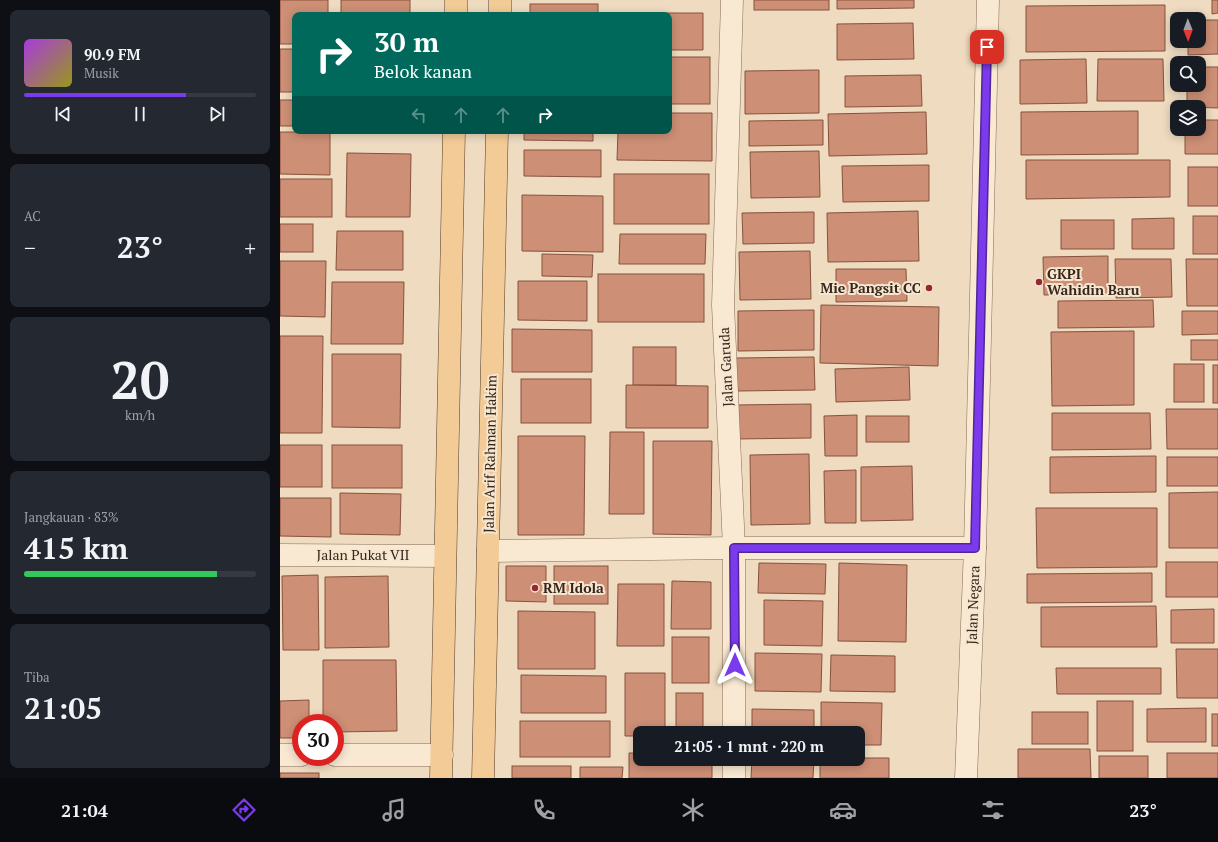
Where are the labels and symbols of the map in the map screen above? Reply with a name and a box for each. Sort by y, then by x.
north arrow [1170,12,1206,48]
pin [970,30,1004,64]
place label: GKPI Wahidin Baru [1047,264,1140,299]
marker: GKPI Wahidin Baru [1034,277,1044,287]
place label: Mie Pangsit CC [820,278,921,297]
marker: Mie Pangsit CC [924,283,934,293]
street label: Jalan Garuda [714,327,737,407]
street label: Jalan Arif Rahman Hakim [479,375,500,533]
street label: Jalan Pukat VII [316,545,410,564]
street label: Jalan Negara [962,565,983,645]
place label: RM Idola [543,578,604,597]
marker: RM Idola [530,583,540,593]
position arrow [714,644,756,686]
speed limit sign: 30 [292,714,344,766]

